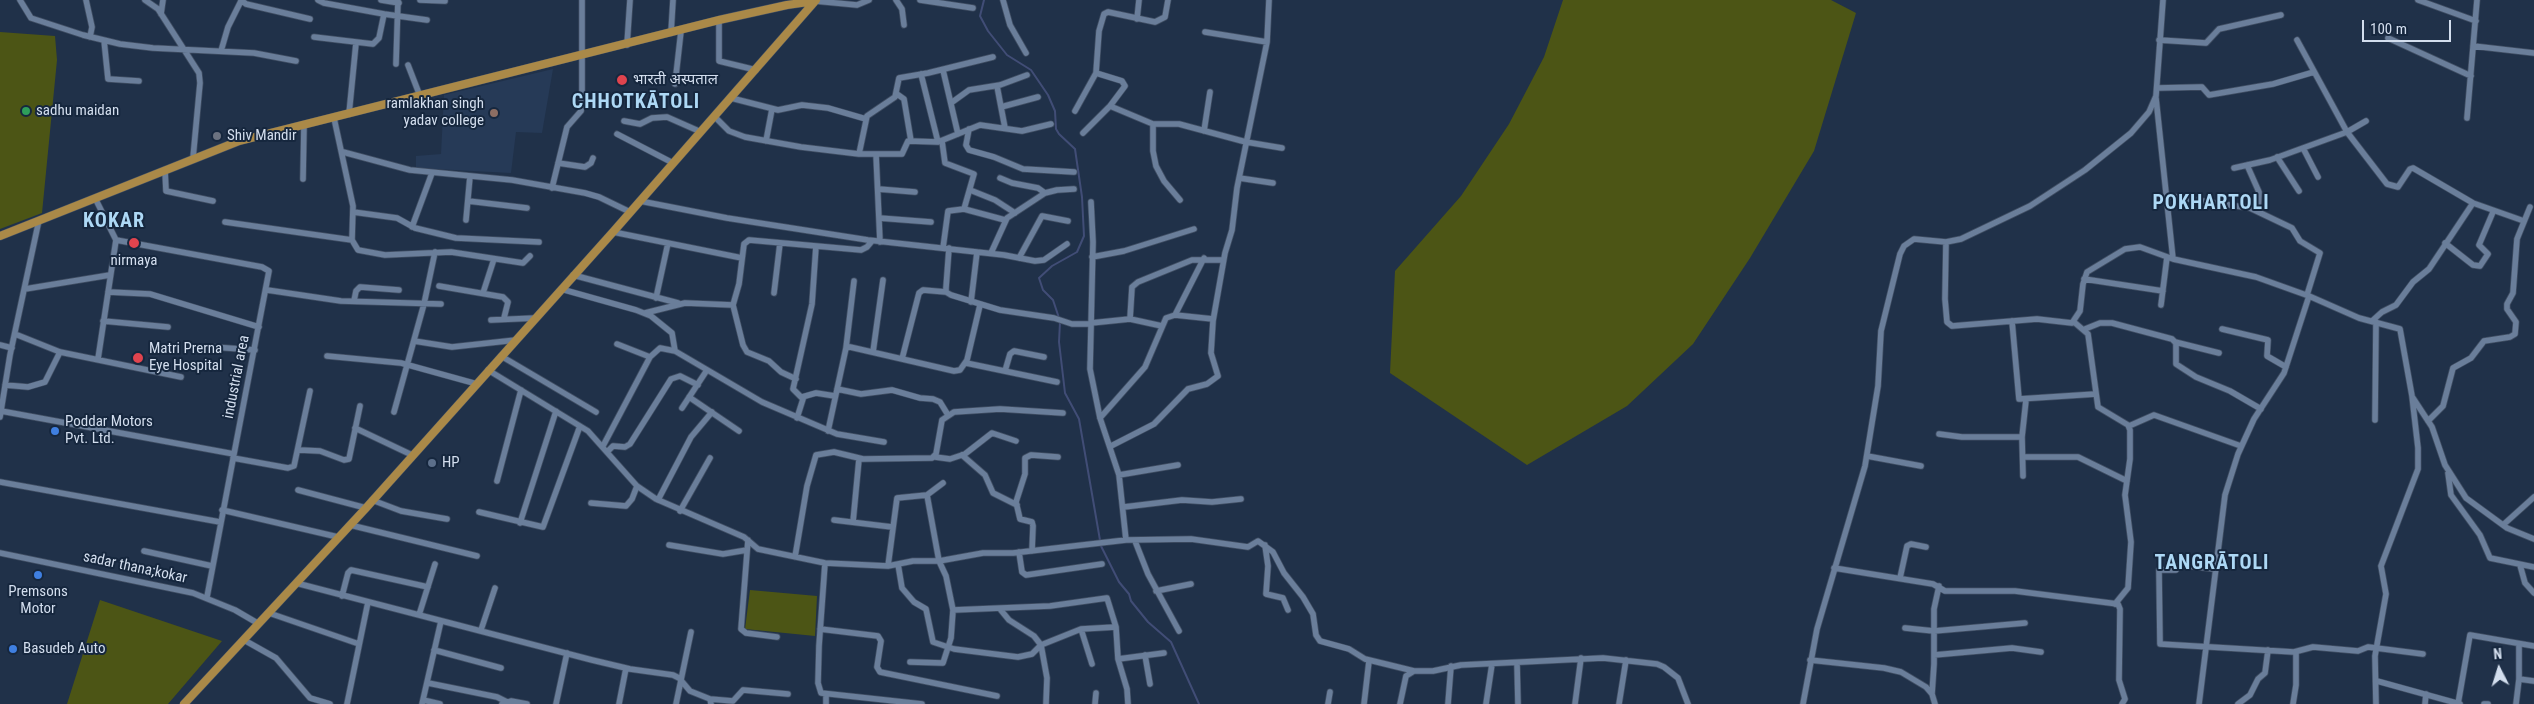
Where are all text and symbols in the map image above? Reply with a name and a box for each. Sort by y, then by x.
scale bar [2364,10,2453,42]
text: 100 m [2370,20,2407,38]
place label: भारती अस्पताल [633,71,718,89]
marker: भारती अस्पताल [615,73,629,87]
district label: CHHOTKĀTOLI [570,91,702,115]
place label: ramlakhan singh yadav college [387,95,484,130]
place label: sadhu maidan [36,102,119,120]
marker: sadhu maidan [20,105,32,117]
marker: ramlakhan singh yadav college [488,107,500,119]
place label: Shiv Mandir [227,127,297,145]
marker: Shiv Mandir [211,130,223,142]
district label: POKHARTOLI [2151,192,2271,216]
district label: KOKAR [82,210,146,234]
marker: nirmaya [127,236,141,250]
place label: nirmaya [111,252,157,270]
street label: industrial area [220,334,254,420]
place label: Matri Prerna Eye Hospital [149,340,222,375]
marker: Matri Prerna Eye Hospital [131,351,145,365]
place label: Poddar Motors Pvt. Ltd. [65,413,153,448]
marker: Poddar Motors Pvt. Ltd. [49,425,61,437]
place label: HP [442,454,460,472]
marker: HP [426,457,438,469]
street label: sadar thana;kokar [81,548,189,588]
district label: TANGRĀTOLI [2153,552,2271,576]
marker: Premsons Motor [32,569,44,581]
place label: Premsons Motor [8,583,68,618]
place label: Basudeb Auto [23,640,105,658]
marker: Basudeb Auto [7,643,19,655]
north arrow [2474,644,2524,694]
text: N [2493,646,2503,662]

